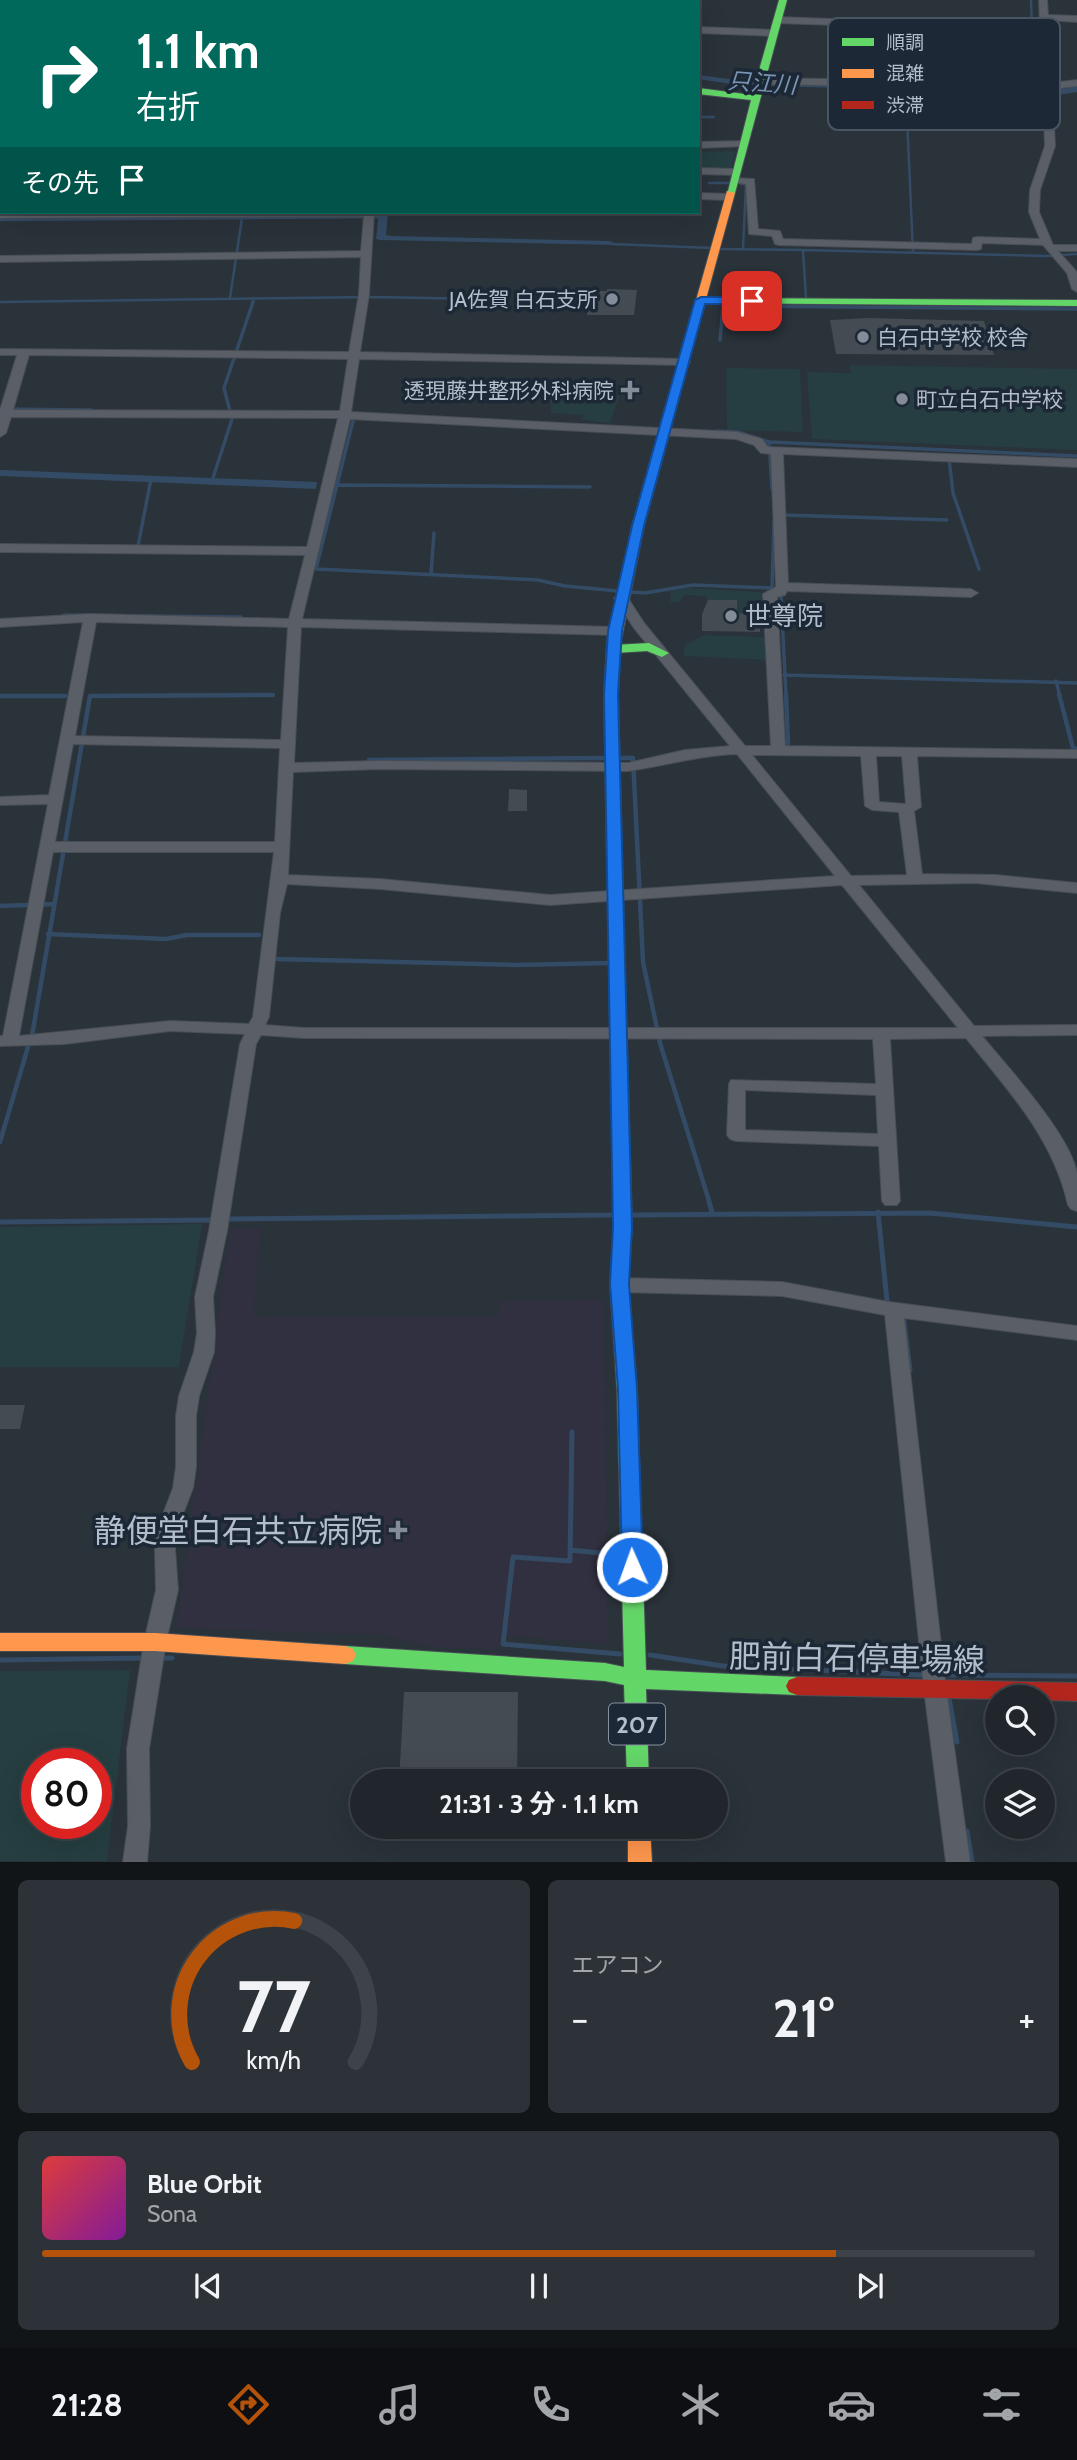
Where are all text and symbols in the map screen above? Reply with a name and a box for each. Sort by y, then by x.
legend [828,18,1060,130]
text: 1.1 km [136,21,260,80]
icon: right [21,28,112,119]
text: 順調 [886,31,924,54]
text: 混雑 [886,62,924,85]
water label: 只江川 [727,67,800,100]
text: 右折 [136,87,200,126]
text: 渋滞 [886,94,924,117]
icon: arrive [113,161,151,199]
text: その先 [21,167,99,199]
pin [722,271,782,331]
icon: arrive [733,282,771,320]
place label: JA佐賀 白石支所 [448,287,598,312]
marker: JA佐賀 白石支所 [604,291,620,307]
place label: 白石中学校 校舎 [877,325,1029,350]
marker: 白石中学校 校舎 [855,329,871,345]
place label: 透現藤井整形外科病院 [404,378,614,403]
marker: 透現藤井整形外科病院 [620,380,640,400]
place label: 町立白石中学校 [916,387,1063,412]
marker: 町立白石中学校 [894,391,910,407]
place label: 世尊院 [745,600,823,632]
marker: 世尊院 [723,608,739,624]
place label: 静便堂白石共立病院 [94,1511,382,1550]
marker: 静便堂白石共立病院 [388,1520,408,1540]
position arrow [595,1530,669,1604]
street label: 肥前白石停車場線 [729,1636,985,1680]
map controls [985,1685,1055,1839]
button: search [985,1685,1055,1755]
road number: 207 [609,1704,665,1744]
speed limit sign: 80 [21,1748,112,1839]
button: layers [985,1769,1055,1839]
text: 21:31 · 3 分 · 1.1 km [439,1788,639,1820]
text: エアコン [572,1951,664,1979]
text: 77 [237,1963,311,2051]
text: 21° [772,1987,834,2050]
text: − [572,1995,588,2042]
text: + [1018,1995,1035,2042]
text: km/h [246,2045,301,2075]
text: Blue Orbit [147,2168,262,2200]
text: Sona [147,2200,197,2228]
icon: previous [189,2267,227,2305]
icon: pause [520,2267,558,2305]
icon: next [851,2267,889,2305]
icon: directions [224,2380,273,2429]
icon: music [375,2380,424,2429]
icon: phone [526,2380,575,2429]
icon: climate [676,2380,725,2429]
icon: car [827,2380,876,2429]
icon: filters [977,2380,1026,2429]
text: 21:28 [51,2385,123,2424]

